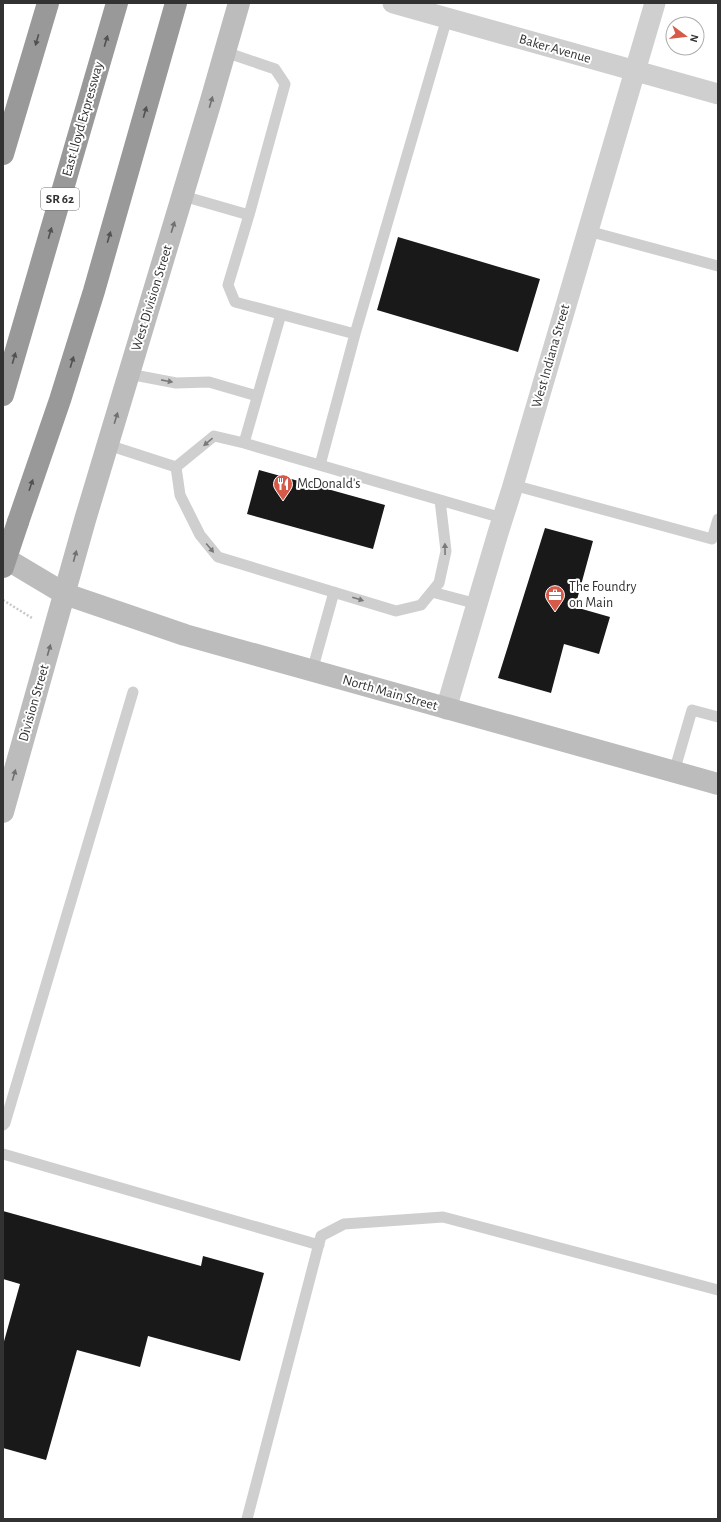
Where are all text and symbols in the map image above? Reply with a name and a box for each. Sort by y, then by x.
north arrow [665,16,705,56]
street label: Baker Avenue [517,32,593,66]
text: N [688,33,700,44]
one-way arrow [34,35,40,47]
one-way arrow [103,35,109,47]
street label: East Lloyd Expressway [60,60,106,178]
one-way arrow [208,96,214,108]
one-way arrow [142,106,148,118]
road number: SR 62 [41,188,79,210]
one-way arrow [170,220,176,232]
one-way arrow [47,227,53,239]
one-way arrow [106,231,112,243]
street label: West Division Street [129,243,175,353]
street label: West Indiana Street [530,302,573,409]
one-way arrow [11,352,17,364]
one-way arrow [69,356,75,368]
one-way arrow [161,379,173,385]
one-way arrow [113,412,119,424]
one-way arrow [202,437,213,446]
restaurant icon: McDonald's [272,473,294,501]
place label: McDonald's [297,477,360,491]
one-way arrow [28,479,34,491]
one-way arrow [206,542,215,553]
one-way arrow [442,542,448,555]
one-way arrow [72,550,78,562]
place label: The Foundry on Main [569,580,636,610]
office icon: The Foundry on Main [544,584,566,612]
one-way arrow [352,596,364,602]
one-way arrow [46,643,52,655]
street label: Division Street [16,662,52,743]
street label: North Main Street [341,673,439,713]
one-way arrow [11,769,17,781]

